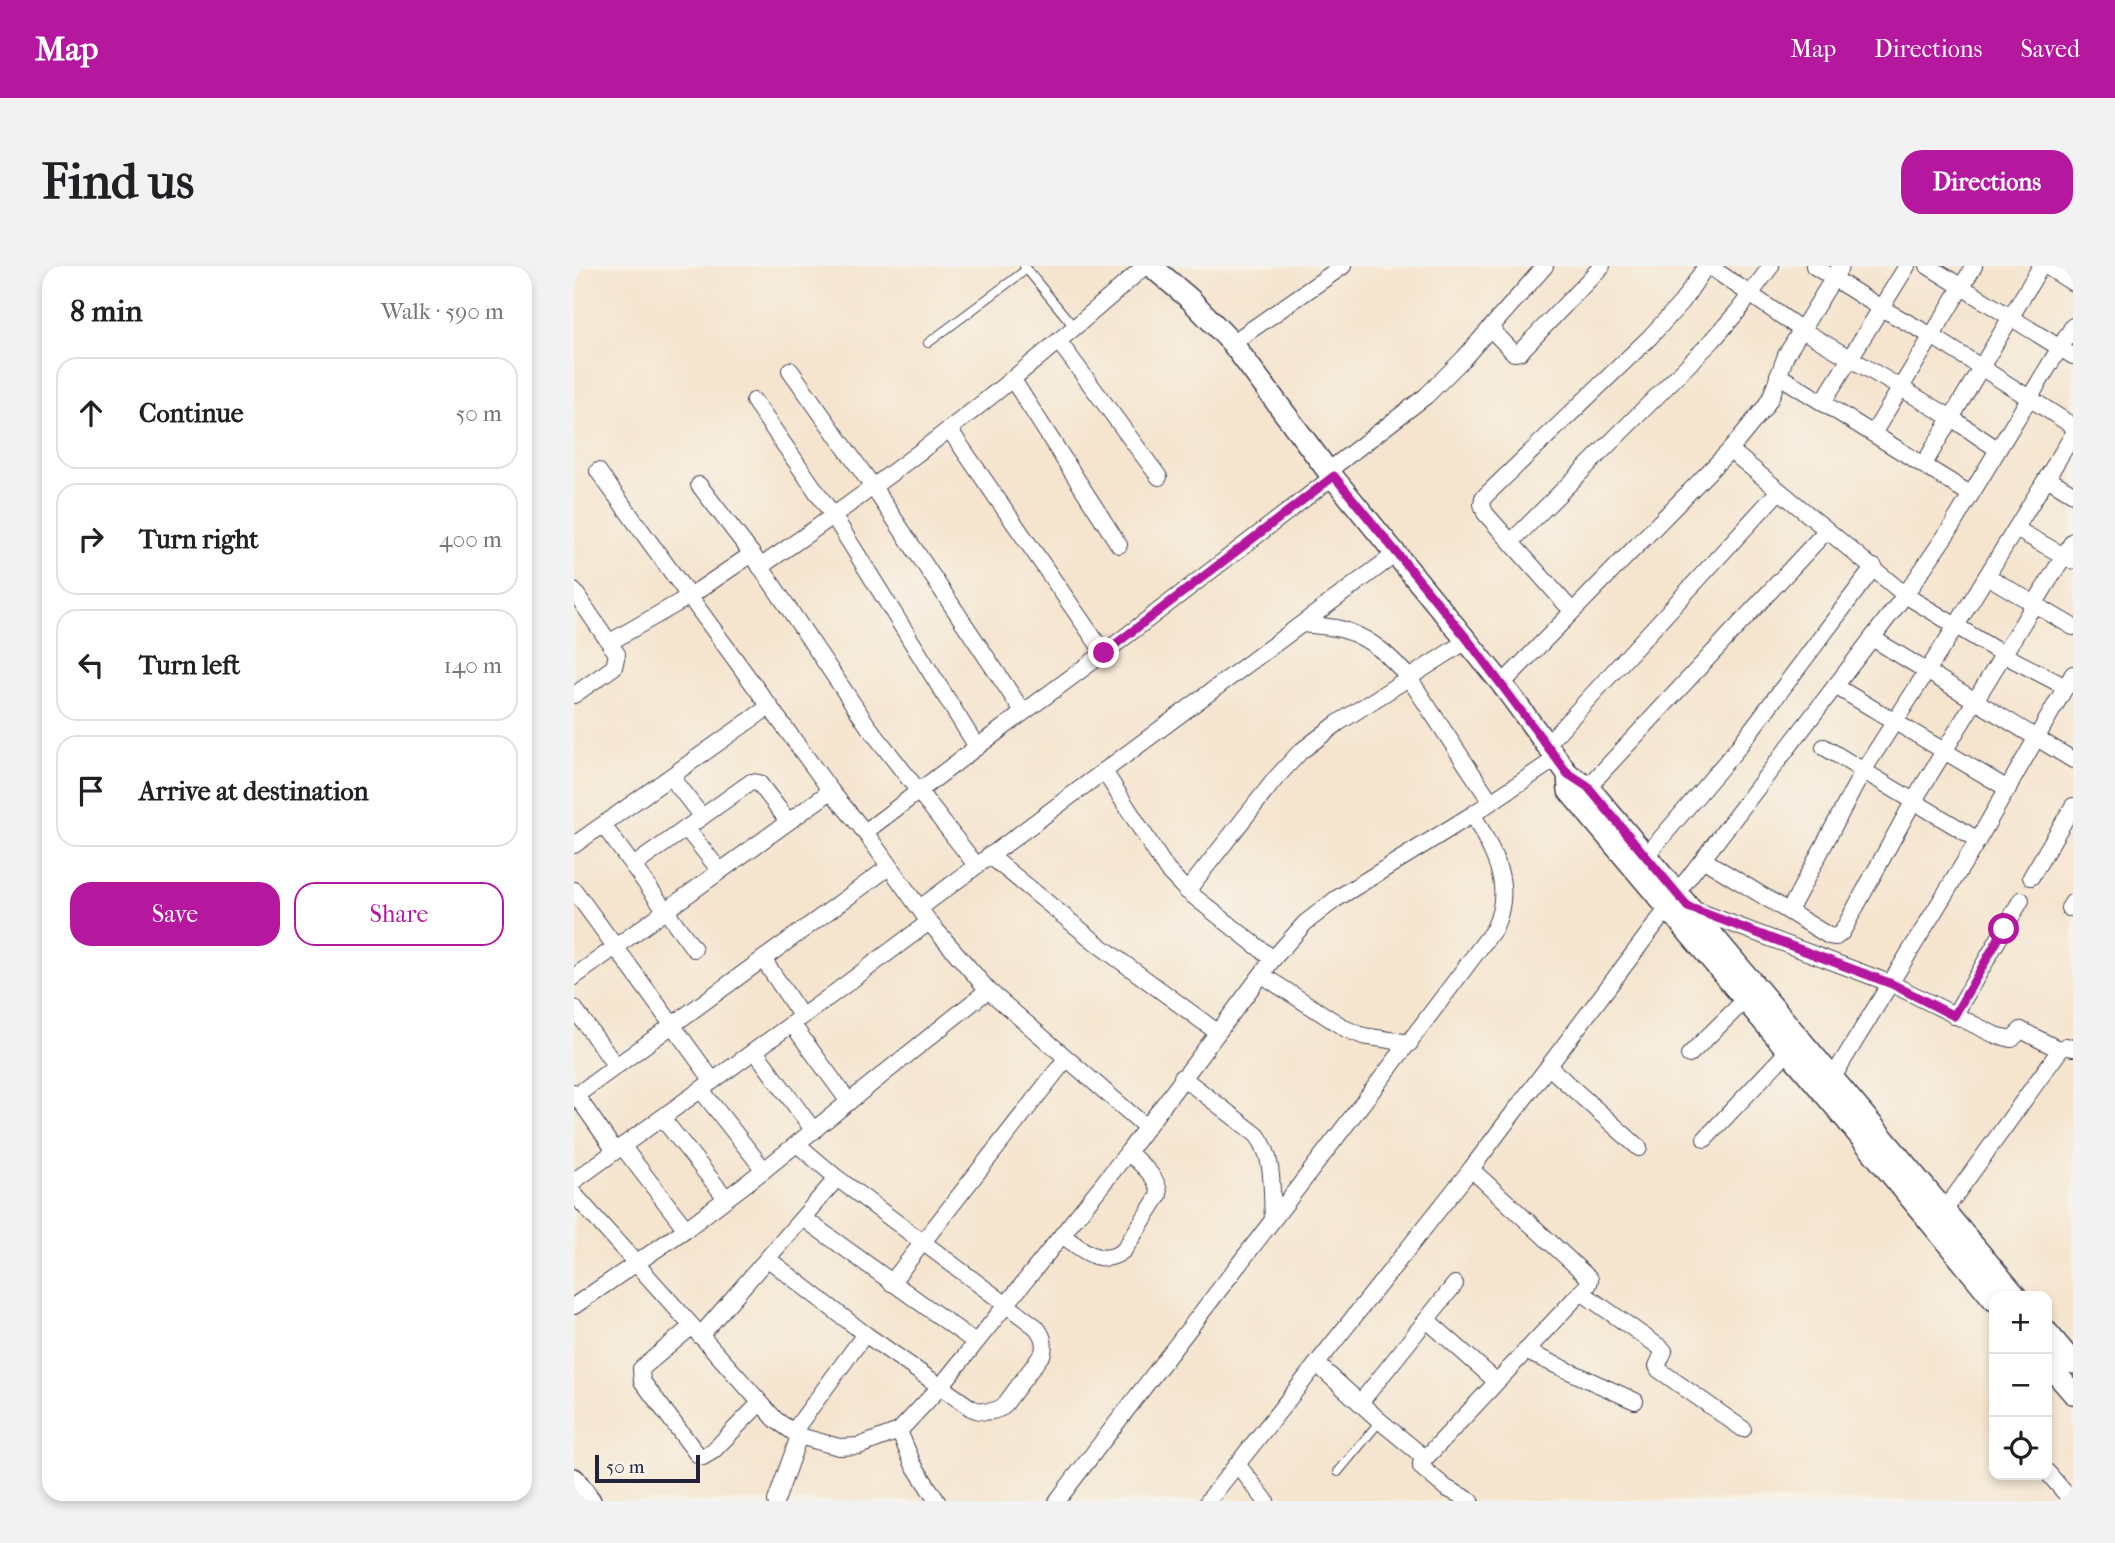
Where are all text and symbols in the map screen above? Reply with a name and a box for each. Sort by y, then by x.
text: Map [35,30,98,69]
text: Map [1790,35,1836,63]
text: Directions [1874,35,1982,63]
text: Saved [2020,35,2080,63]
button: Directions [1901,150,2073,214]
text: Find us [42,153,194,211]
text: 8 min [70,294,143,329]
text: Walk · 590 m [381,298,504,325]
icon: ahead [72,394,110,432]
text: Continue [139,398,244,429]
text: 50 m [455,400,502,427]
icon: right [72,520,110,558]
text: Turn right [139,524,259,555]
text: 400 m [439,526,502,553]
route end [1088,637,1119,668]
icon: left [72,646,110,684]
text: Turn left [139,650,240,681]
text: 140 m [443,652,502,679]
icon: arrive [72,772,110,810]
text: Arrive at destination [139,776,369,807]
button: Save [70,882,280,946]
button: Share [294,882,504,946]
route start [1988,913,2019,944]
map controls [1989,1291,2052,1480]
button: + [1989,1291,2052,1354]
button: − [1989,1354,2052,1417]
button: locate [1989,1417,2052,1480]
scale bar [595,1452,700,1484]
text: 50 m [606,1456,645,1478]

